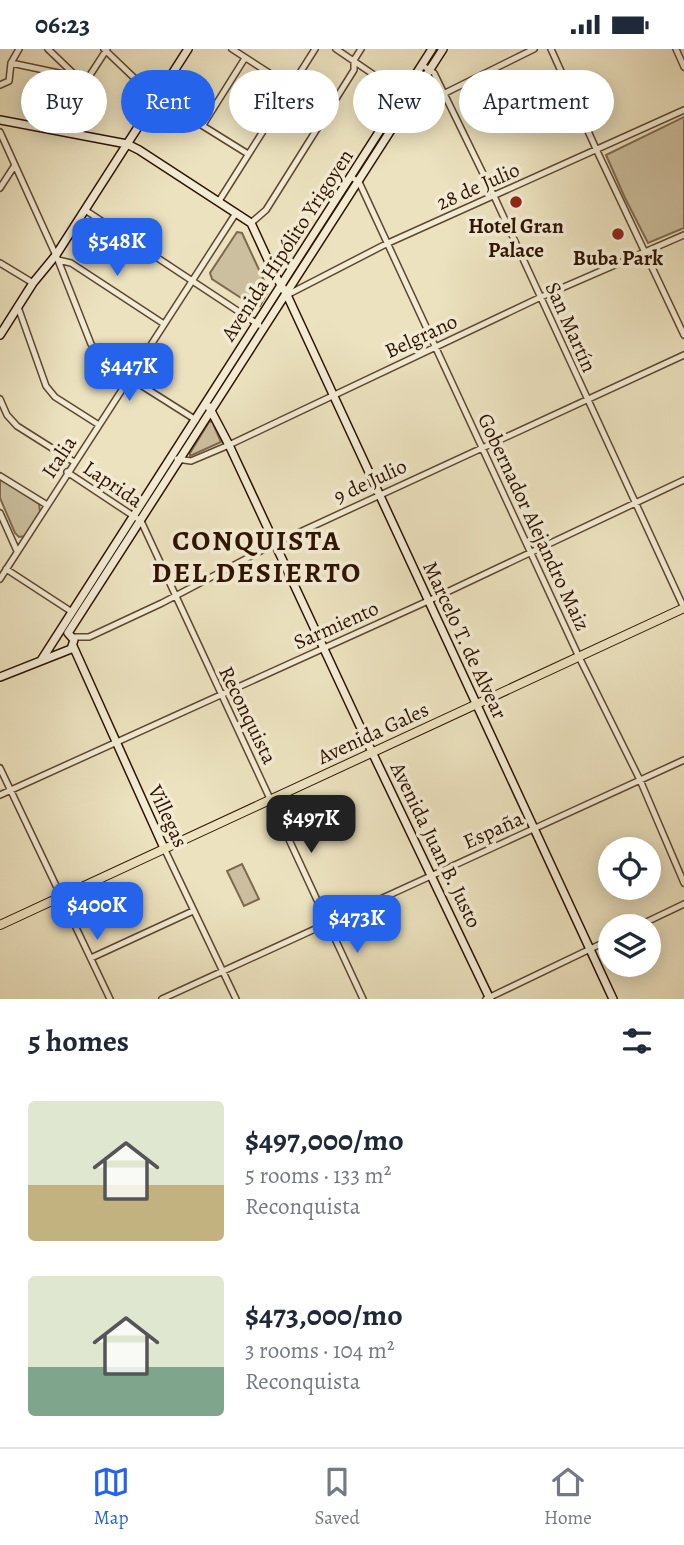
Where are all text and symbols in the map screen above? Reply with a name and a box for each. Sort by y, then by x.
text: 06:23 [35,7,90,42]
chip: Buy [21,70,107,133]
chip: Rent [121,70,215,133]
chip: Filters [229,70,339,133]
chip: New [353,70,445,133]
chip: Apartment [459,70,614,133]
street label: Avenida Hipólito Yrigoyen [214,144,360,347]
street label: 28 de Julio [432,155,524,217]
marker: Hotel Gran Palace [508,194,524,210]
place label: Hotel Gran Palace [468,212,564,264]
pin: $548K [68,219,166,278]
text: $548K [88,225,146,256]
marker: Buba Park [610,226,626,242]
place label: Buba Park [573,244,663,272]
street label: San Martín [539,277,603,377]
street label: Belgrano [380,307,462,365]
pin: $447K [80,343,178,403]
text: $447K [100,350,158,381]
street label: Gobernador Alejandro Maiz [471,409,597,635]
street label: Italia [35,430,83,484]
street label: 9 de Julio [329,452,411,510]
street label: Laprida [78,454,149,514]
district label: CONQUISTA DEL DESIERTO [152,522,362,592]
street label: Marcelo T. de Alvear [416,557,514,723]
street label: Sarmiento [289,594,383,656]
street label: Reconquista [212,661,284,769]
street label: Avenida Gales [312,695,433,771]
street label: Avenida Juan B. Justo [383,757,488,933]
street label: Villegas [141,779,195,852]
pin: $497K [262,795,360,855]
text: $497K [282,802,340,833]
street label: España [458,804,528,856]
map controls [598,837,661,977]
button: locate [598,837,661,900]
pin: $400K [48,883,146,942]
text: $400K [67,889,127,920]
pin: $473K [308,895,406,955]
text: $473K [329,902,385,933]
button: layers [598,914,661,977]
text: 5 homes [28,1021,129,1061]
icon: filters [618,1022,656,1060]
text: $497,000/mo [245,1120,404,1160]
icon: home [84,1129,168,1213]
text: 5 rooms · 133 m² [245,1160,391,1191]
text: Reconquista [245,1191,360,1222]
text: $473,000/mo [245,1295,403,1335]
icon: home [84,1304,168,1388]
text: 3 rooms · 104 m² [245,1335,394,1366]
text: Reconquista [245,1366,360,1397]
tab: Map [92,1463,130,1531]
tab: Saved [315,1463,360,1531]
tab: Home [544,1463,592,1531]

